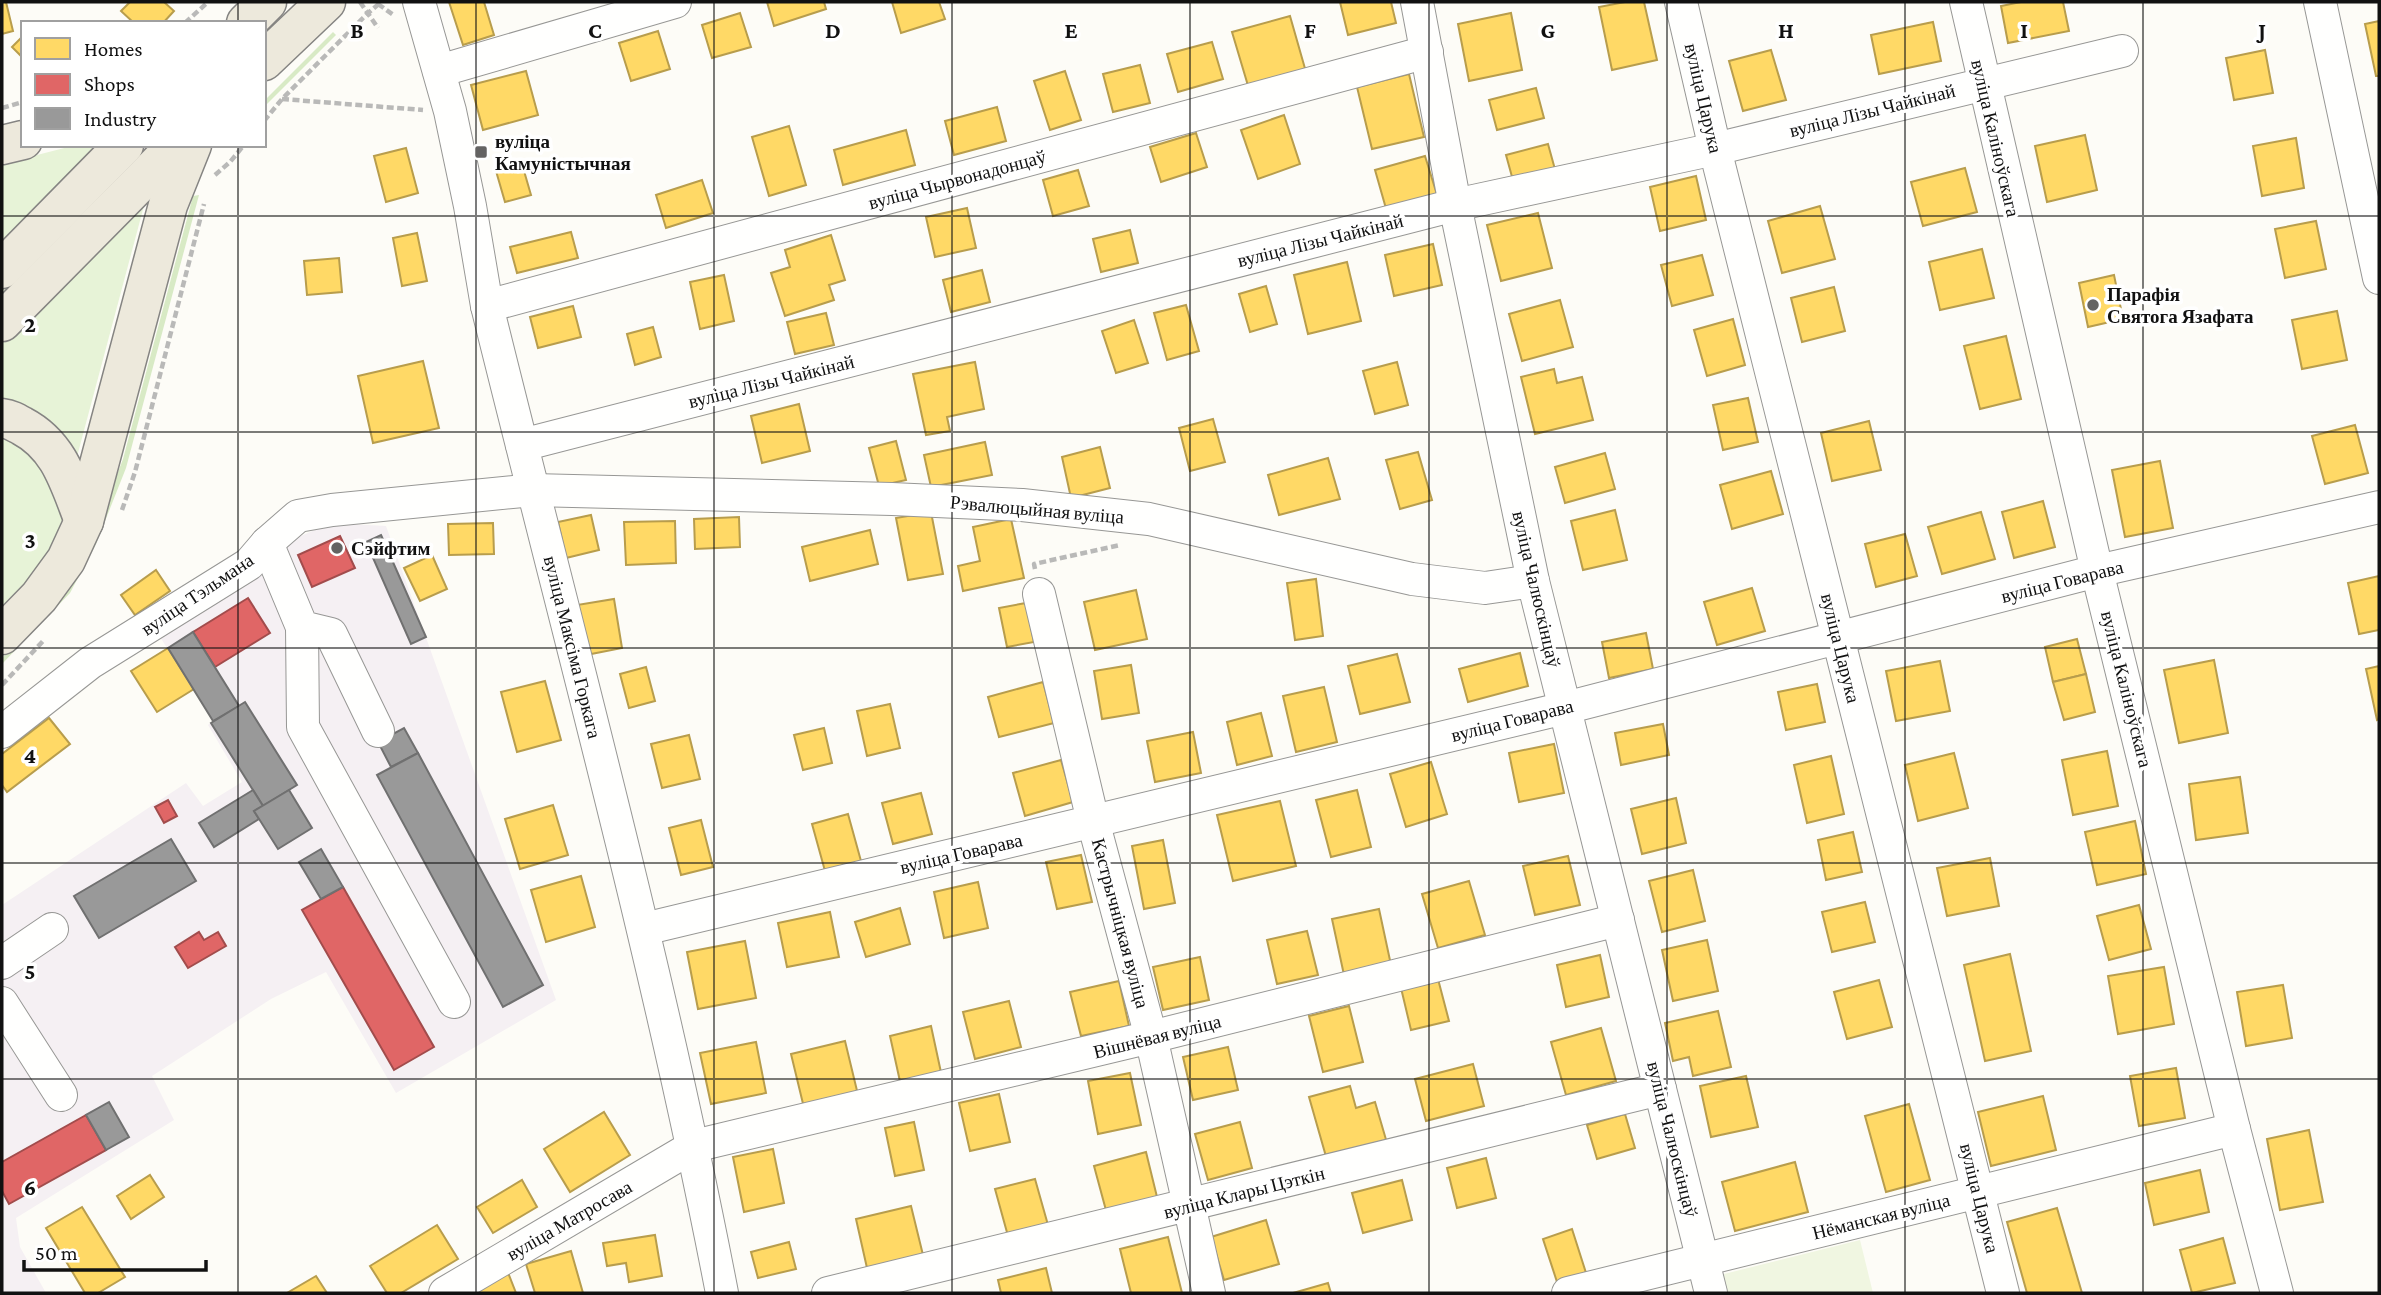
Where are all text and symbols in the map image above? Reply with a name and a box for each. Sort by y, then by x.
text: B [350,17,364,43]
text: C [588,17,602,43]
text: D [825,17,841,43]
text: E [1064,17,1078,43]
text: F [1304,17,1316,43]
text: G [1541,17,1556,43]
text: H [1778,17,1794,43]
text: I [2020,17,2028,43]
text: J [2256,17,2266,43]
legend [21,21,266,147]
text: Homes [84,37,143,61]
street label: вуліца Царука [1681,41,1726,156]
street label: вуліца Каліноўскага [1967,57,2024,219]
text: Shops [84,72,135,96]
street label: вуліца Лізы Чайкінай [1787,80,1957,141]
text: Industry [84,107,157,131]
place label: вуліца Камуністычная [495,131,631,174]
marker: вуліца Камуністычная [473,144,489,160]
street label: вуліца Чырвонадонцаў [866,146,1049,213]
street label: вуліца Лізы Чайкінай [1235,210,1405,271]
place label: Парафія Святога Язафата [2107,284,2254,327]
marker: Парафія Святога Язафата [2085,297,2101,313]
text: 2 [24,311,36,337]
street label: вуліца Лізы Чайкінай [686,351,856,412]
street label: Рэвалюцыйная вуліца [949,491,1125,528]
street label: вуліца Чалюскінцаў [1508,509,1565,670]
text: 3 [24,527,36,553]
place label: Сэйфтим [351,538,431,559]
marker: Сэйфтим [329,540,345,556]
street label: вуліца Тэльмана [137,549,258,640]
street label: вуліца Максіма Горкага [540,554,606,741]
street label: вуліца Говарава [1999,556,2126,607]
street label: вуліца Царука [1817,591,1864,706]
street label: вуліца Каліноўскага [2097,609,2156,770]
street label: вуліца Говарава [1449,695,1576,746]
text: 4 [24,742,36,768]
street label: вуліца Говарава [898,829,1025,878]
street label: Кастрычніцкая вуліца [1088,836,1153,1011]
text: 5 [24,958,36,984]
street label: Вішнёвая вуліца [1091,1010,1224,1063]
street label: вуліца Чалюскінцаў [1643,1059,1702,1220]
street label: вуліца Царука [1956,1141,2003,1256]
street label: вуліца Клары Цэткін [1161,1162,1327,1223]
text: 6 [24,1174,36,1200]
street label: вуліца Матросава [503,1176,636,1265]
street label: Нёманская вуліца [1810,1189,1953,1244]
scale bar [24,1228,206,1272]
text: 50 m [35,1241,78,1265]

